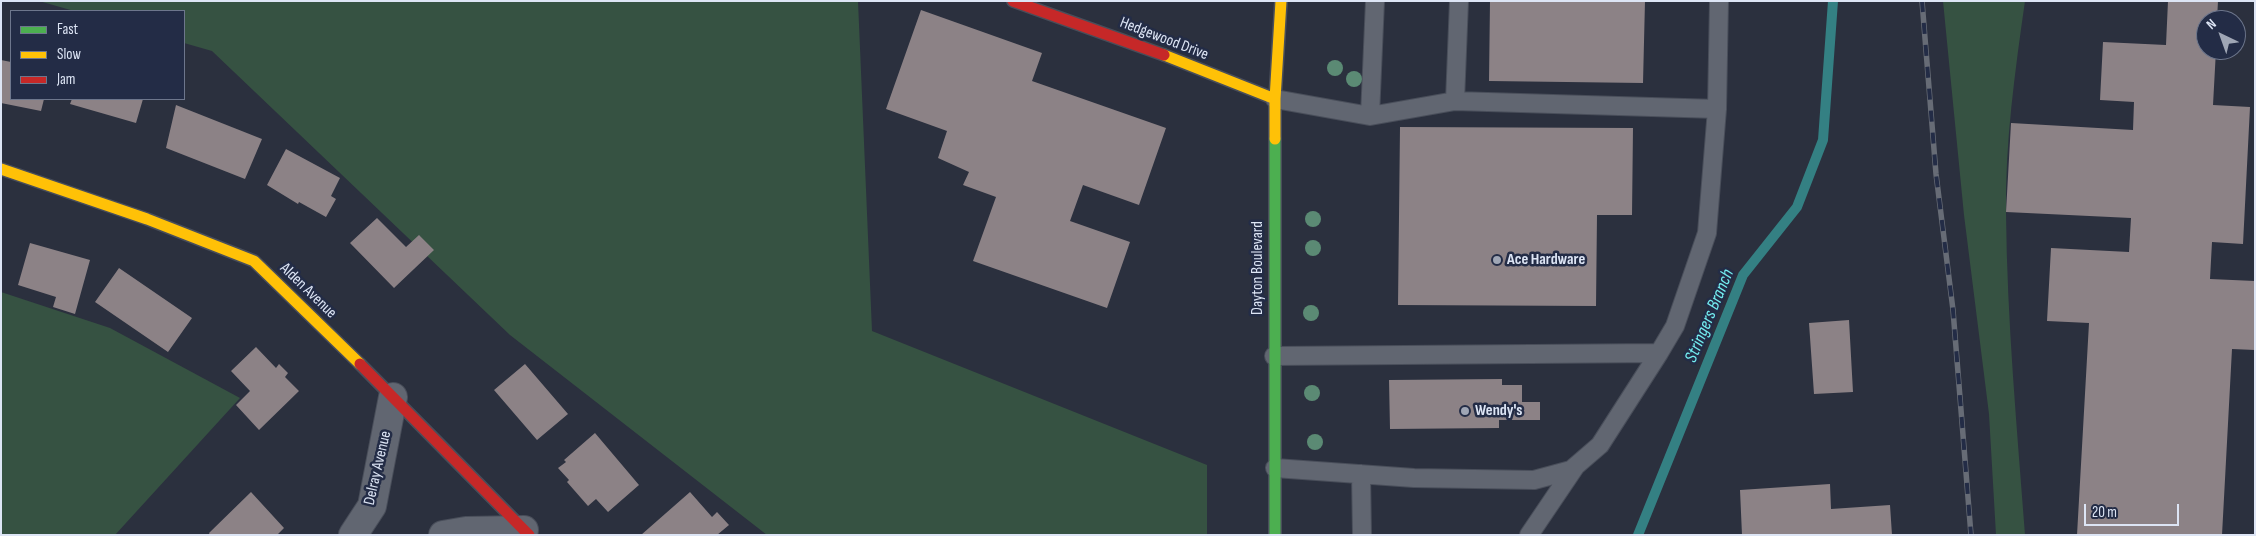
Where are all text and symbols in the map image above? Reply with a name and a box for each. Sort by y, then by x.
legend [10,10,185,100]
north arrow [2196,10,2246,60]
street label: Hedgewood Drive [1117,13,1211,65]
text: N [2203,15,2220,33]
text: Fast [57,20,78,39]
text: Slow [57,45,81,64]
text: Jam [57,70,75,89]
street label: Dayton Boulevard [1248,221,1268,315]
place label: Ace Hardware [1507,250,1585,270]
marker: Ace Hardware [1491,254,1503,266]
street label: Alden Avenue [276,259,340,323]
water label: Stringers Branch [1681,266,1739,366]
place label: Wendy's [1475,401,1522,421]
marker: Wendy's [1459,405,1471,417]
street label: Delray Avenue [360,429,396,507]
scale bar [2086,494,2181,526]
text: 20 m [2092,503,2117,522]

